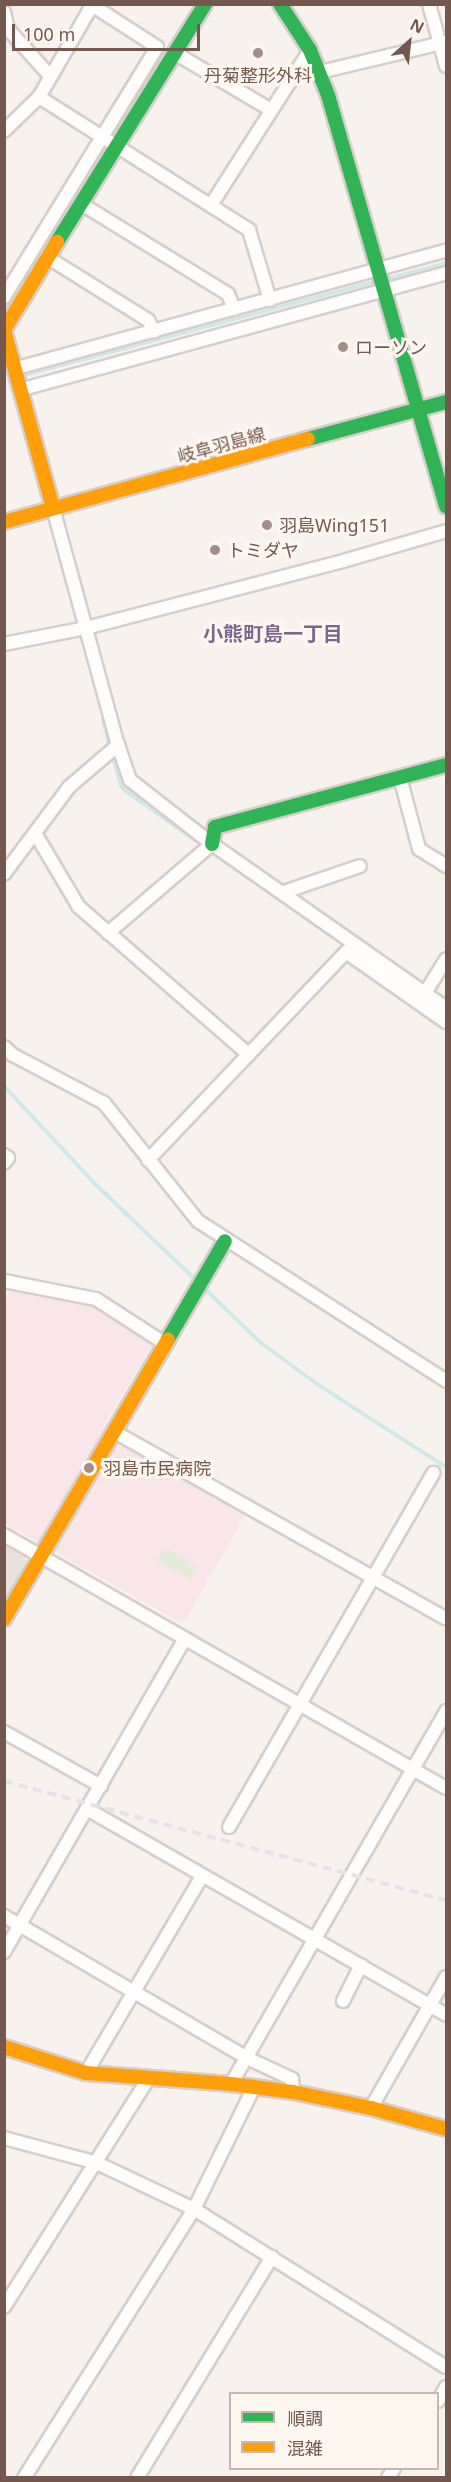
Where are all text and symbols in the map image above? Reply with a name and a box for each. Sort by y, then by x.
scale bar [15,12,202,50]
north arrow [379,12,439,72]
text: N [406,13,428,39]
text: 100 m [23,22,75,46]
marker: 丹菊整形外科 [249,44,267,62]
place label: 丹菊整形外科 [204,64,312,86]
place label: ローソン [355,336,427,358]
marker: ローソン [336,340,350,354]
street label: 岐阜羽島線 [175,423,267,467]
place label: 羽島Wing151 [279,514,389,536]
marker: 羽島Wing151 [260,518,274,532]
place label: トミダヤ [227,539,299,561]
marker: トミダヤ [208,543,222,557]
district label: 小熊町島一丁目 [203,621,343,645]
place label: 羽島市民病院 [103,1457,211,1479]
marker: 羽島市民病院 [80,1459,98,1477]
legend [229,2392,439,2470]
text: 順調 [287,2406,323,2430]
text: 混雑 [287,2436,323,2460]

